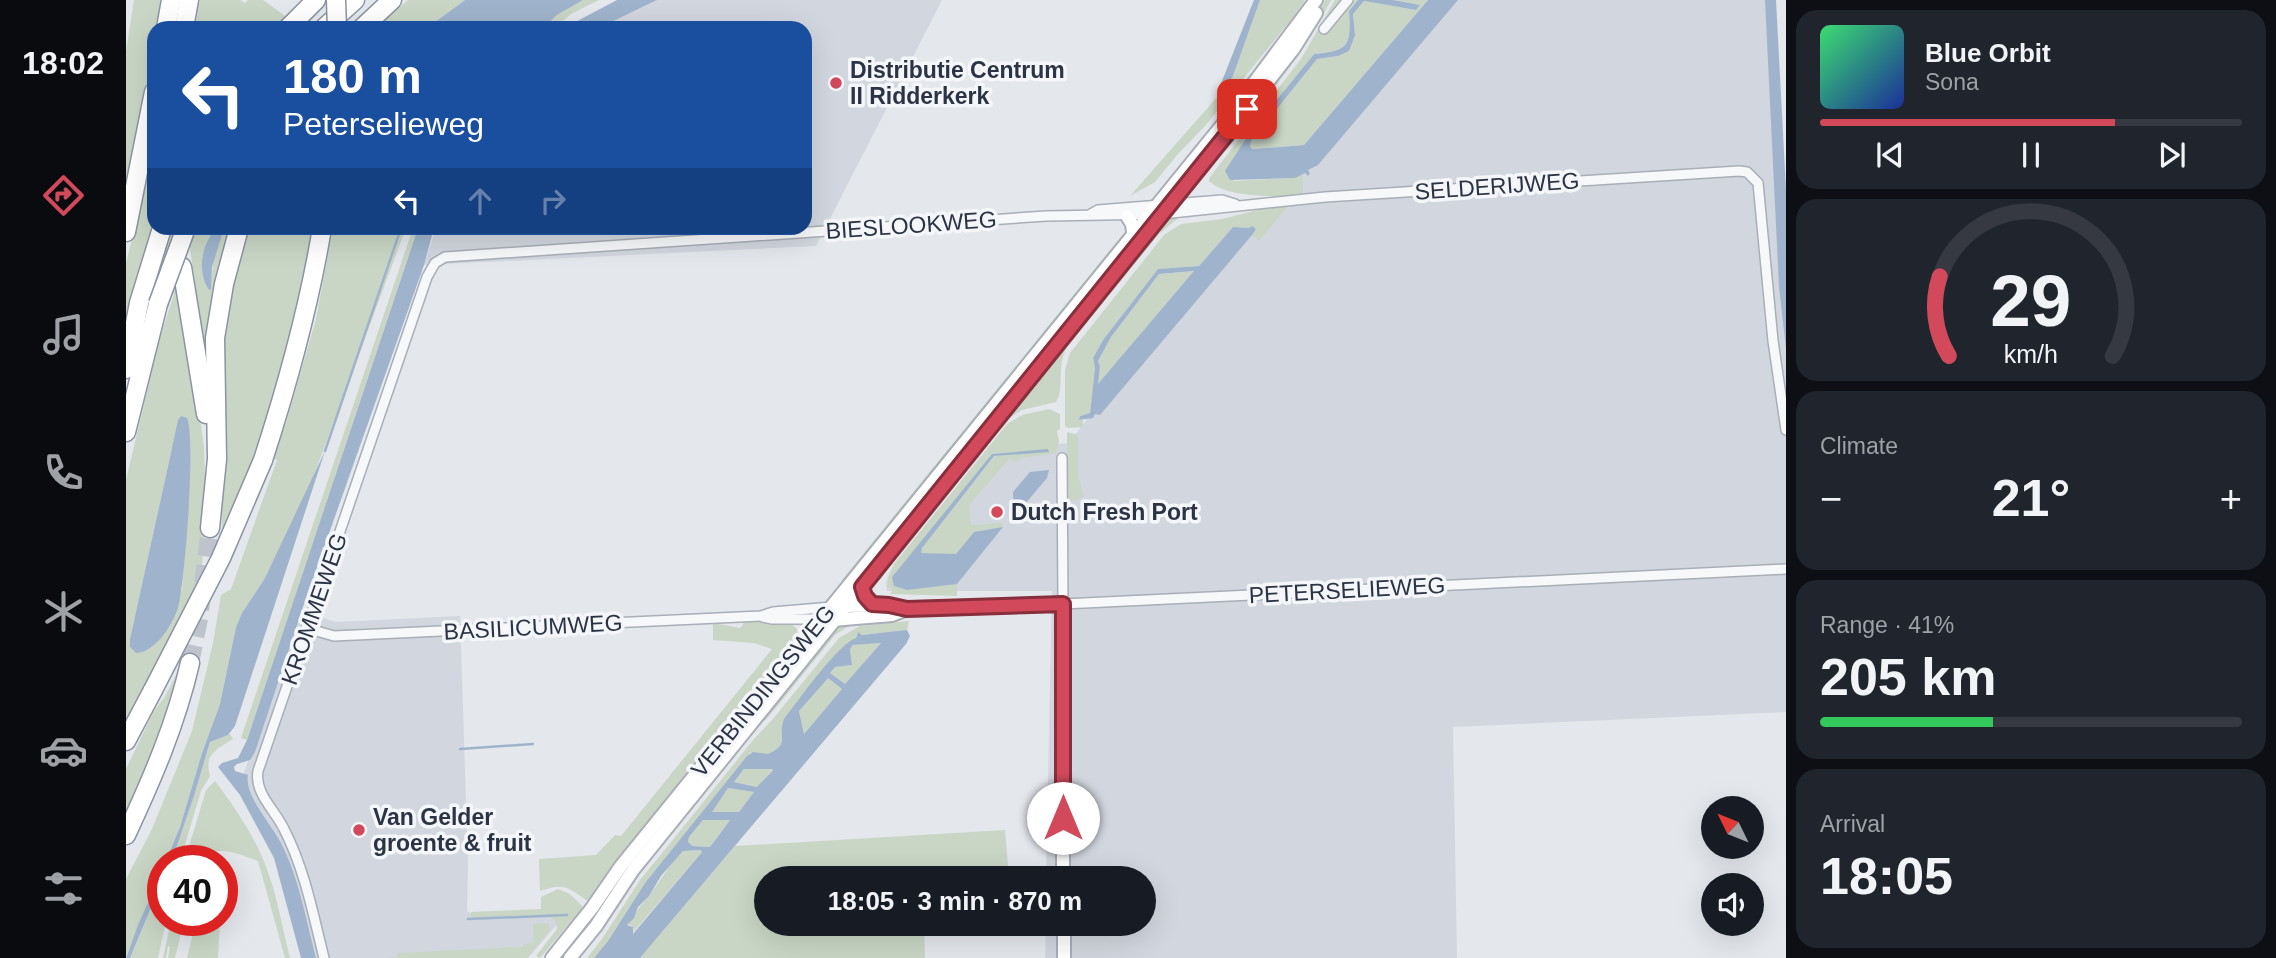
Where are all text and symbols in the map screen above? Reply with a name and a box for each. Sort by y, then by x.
text: Blue Orbit [1925,38,2051,68]
text: 18:02 [22,45,104,81]
icon: left [168,49,259,140]
text: 180 m [283,49,422,103]
place label: Distributie Centrum II Ridderkerk [850,57,1065,109]
text: Sona [1925,69,1979,95]
marker: Distributie Centrum II Ridderkerk [828,75,844,91]
pin [1217,79,1277,139]
icon: arrive [1228,90,1266,128]
text: Peterselieweg [283,106,484,142]
icon: previous [1871,136,1909,174]
icon: pause [2012,136,2050,174]
icon: next [2153,136,2191,174]
street label: SELDERIJWEG [1414,167,1580,205]
icon: directions [39,171,88,220]
icon: left [388,182,426,220]
icon: ahead [461,182,499,220]
icon: right [534,182,572,220]
street label: BIESLOOKWEG [825,206,997,244]
text: 29 [1991,260,2071,341]
icon: music [39,310,88,359]
text: km/h [2004,340,2058,368]
text: Climate [1820,433,1898,459]
icon: phone [39,448,88,497]
text: 21° [1992,469,2070,527]
text: − [1820,478,1842,520]
text: + [2220,478,2242,520]
place label: Dutch Fresh Port [1011,499,1198,525]
marker: Dutch Fresh Port [989,504,1005,520]
street label: KROMMEWEG [276,530,352,688]
street label: PETERSELIEWEG [1248,572,1446,608]
icon: climate [39,587,88,636]
street label: VERBINDINGSWEG [686,600,840,782]
street label: BASILICUMWEG [443,609,623,645]
text: Range · 41% [1820,612,1954,638]
text: 205 km [1820,648,1996,706]
icon: car [39,726,88,775]
position arrow [1026,781,1100,855]
north arrow [1701,796,1764,859]
map controls [1701,796,1764,936]
place label: Van Gelder groente & fruit [373,804,532,856]
text: Arrival [1820,811,1885,837]
marker: Van Gelder groente & fruit [351,822,367,838]
speed limit sign: 40 [147,845,238,936]
text: 18:05 [1820,847,1953,905]
icon: filters [39,864,88,913]
button: sound [1701,873,1764,936]
text: 18:05 · 3 min · 870 m [828,886,1082,916]

